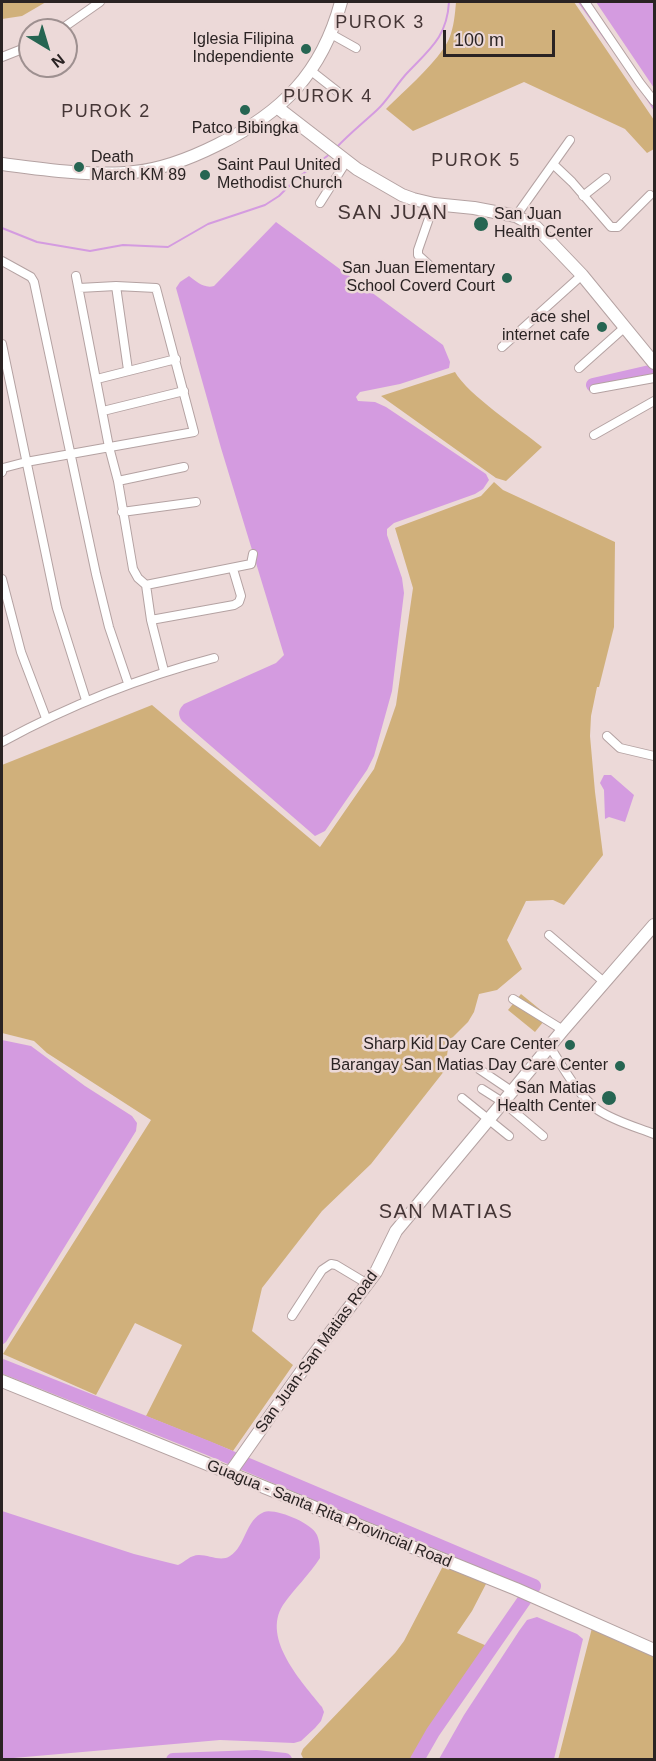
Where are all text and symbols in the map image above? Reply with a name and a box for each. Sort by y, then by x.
district label: PUROK 3 [335,12,425,34]
north arrow [18,18,78,78]
scale bar [446,18,558,56]
place label: Iglesia Filipina Independiente [193,30,294,68]
text: 100 m [454,30,504,50]
marker: Iglesia Filipina Independiente [299,42,313,56]
text: N [48,51,68,71]
district label: PUROK 4 [283,86,373,108]
district label: PUROK 2 [61,101,151,123]
marker: Patco Bibingka [238,103,252,117]
place label: Patco Bibingka [192,119,298,139]
place label: Death March KM 89 [91,148,186,186]
district label: PUROK 5 [431,150,521,172]
place label: Saint Paul United Methodist Church [217,156,342,194]
marker: Death March KM 89 [72,160,86,174]
marker: Saint Paul United Methodist Church [198,168,212,182]
district label: SAN JUAN [338,201,448,225]
place label: San Juan Health Center [494,205,593,243]
marker: San Juan Health Center [472,215,490,233]
place label: San Juan Elementary School Coverd Court [342,259,495,297]
marker: San Juan Elementary School Coverd Court [500,271,514,285]
place label: ace shel internet cafe [502,308,590,346]
marker: ace shel internet cafe [595,320,609,334]
place label: Sharp Kid Day Care Center [363,1035,558,1055]
marker: Sharp Kid Day Care Center [563,1038,577,1052]
place label: Barangay San Matias Day Care Center [331,1056,608,1076]
marker: Barangay San Matias Day Care Center [613,1059,627,1073]
place label: San Matias Health Center [497,1079,596,1117]
marker: San Matias Health Center [600,1089,618,1107]
district label: SAN MATIAS [379,1200,513,1224]
street label: San Juan-San Matias Road [252,1267,382,1437]
street label: Guagua - Santa Rita Provincial Road [204,1456,454,1572]

